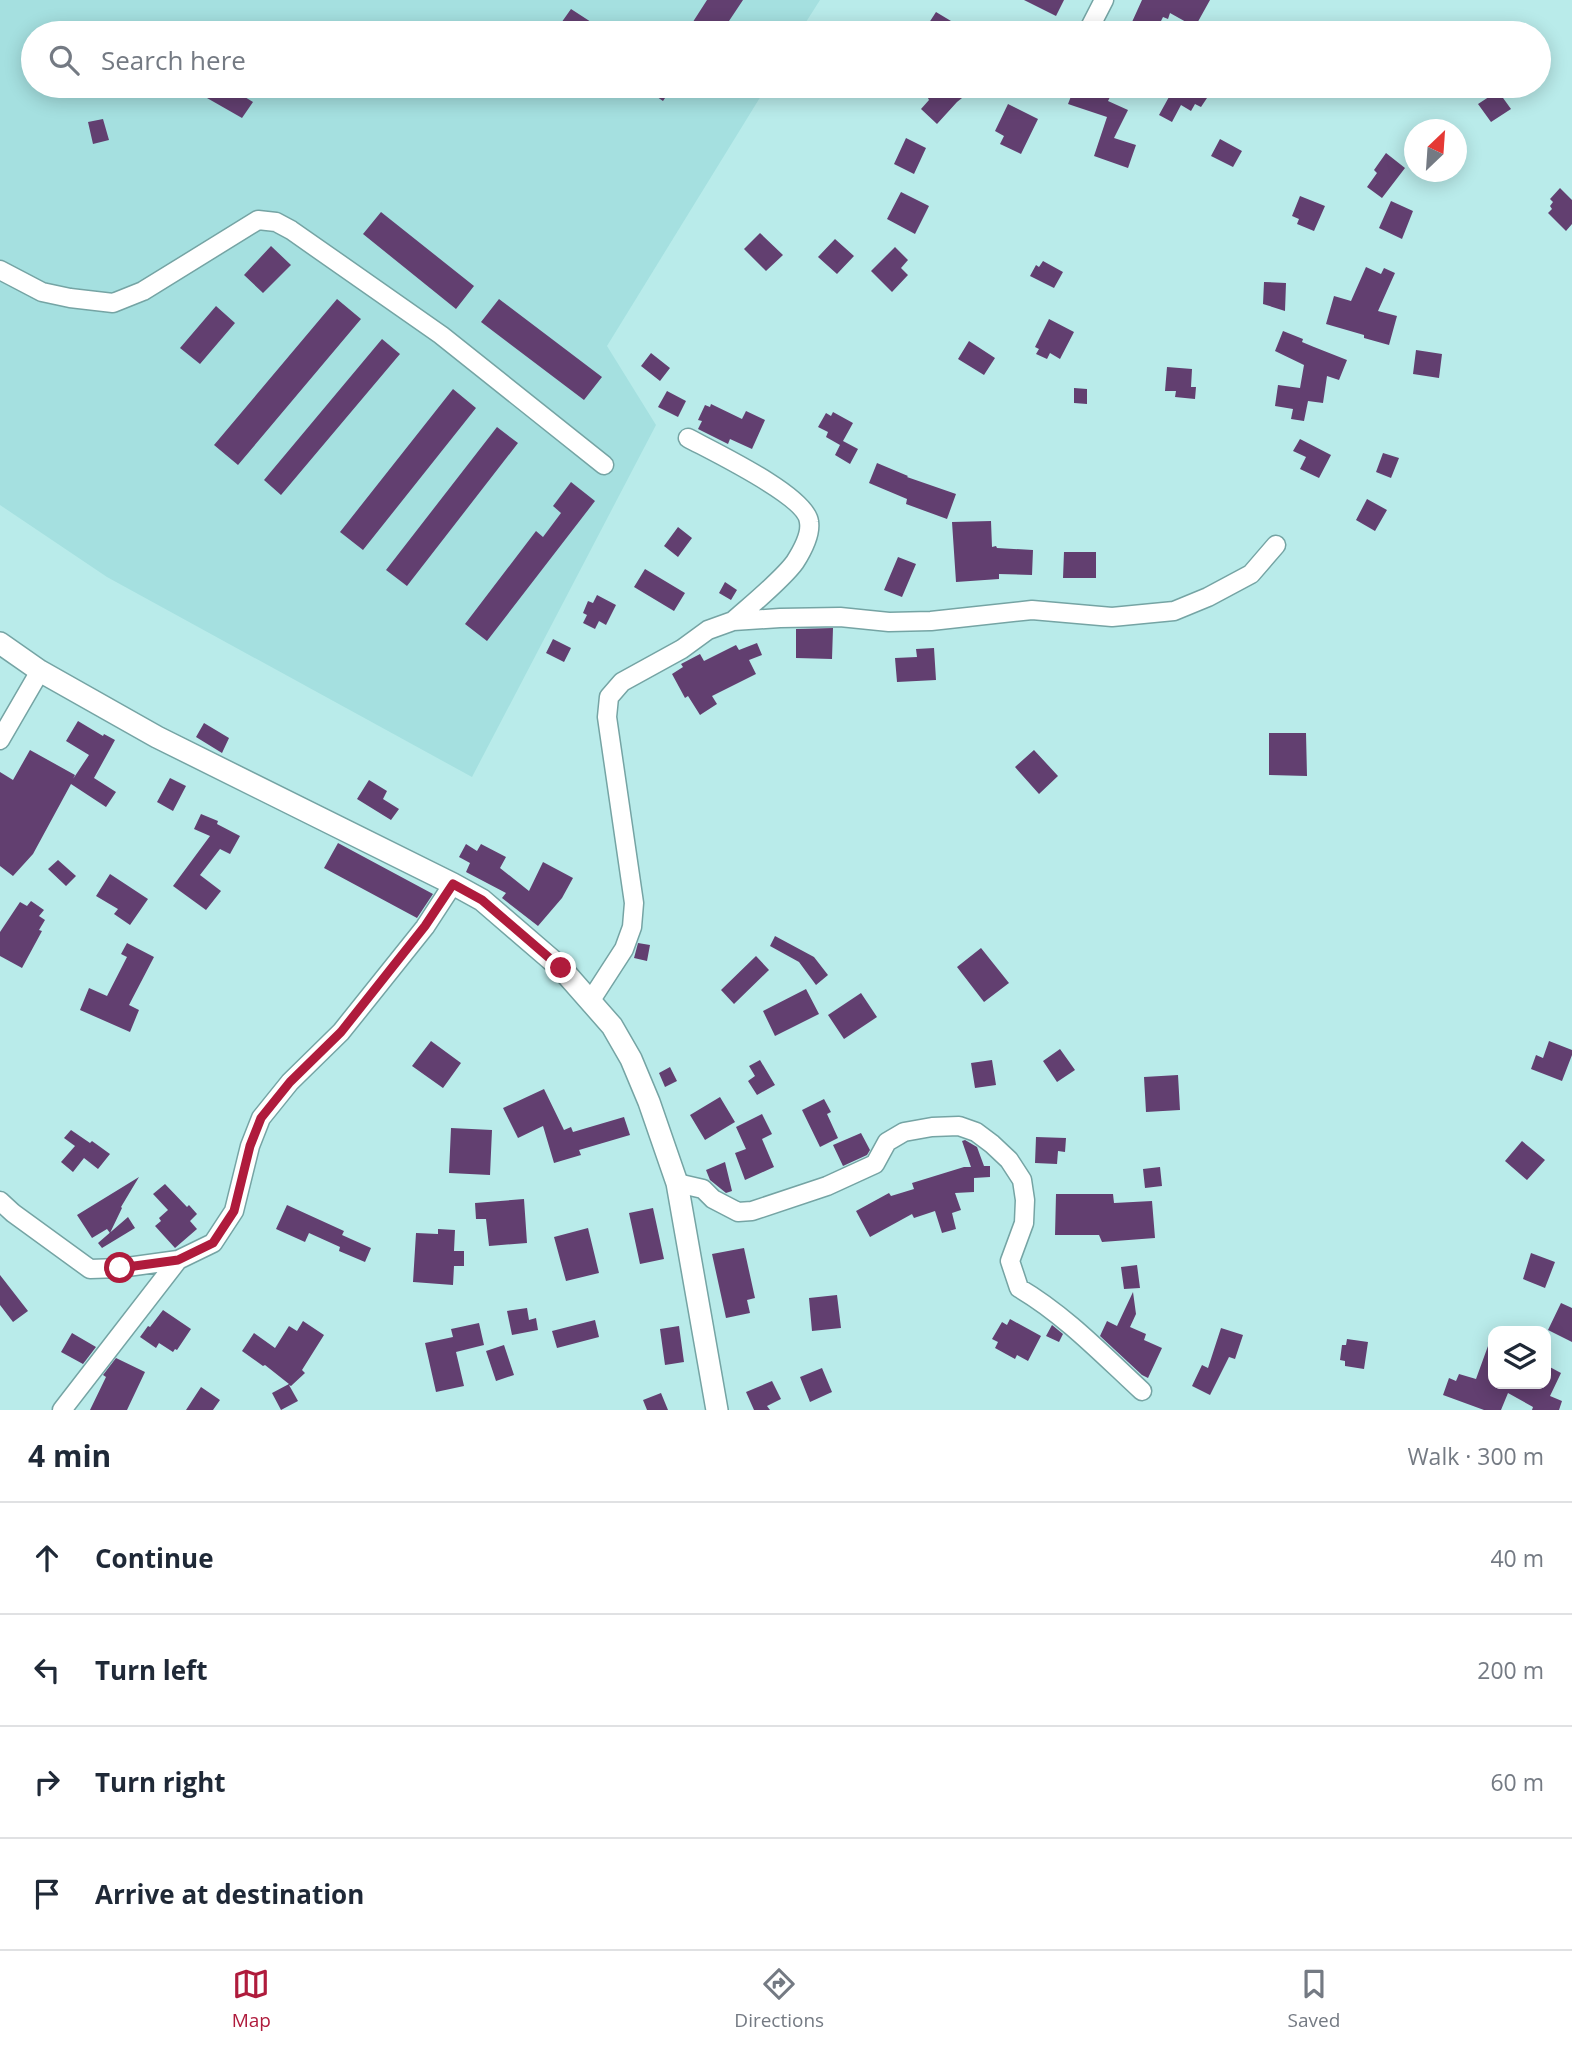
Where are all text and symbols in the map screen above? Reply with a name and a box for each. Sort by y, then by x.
search box [21,21,1551,98]
icon: search [45,41,83,79]
text: Search here [101,42,246,78]
north arrow [1404,119,1467,182]
route end [545,952,576,983]
route start [104,1252,135,1283]
map controls [1488,1326,1551,1389]
button: layers [1488,1326,1551,1389]
text: 4 min [28,1435,111,1476]
text: Walk · 300 m [1407,1440,1544,1472]
icon: ahead [28,1539,66,1577]
text: Continue [95,1540,214,1576]
text: 40 m [1490,1542,1544,1574]
icon: left [28,1651,66,1689]
text: Turn left [95,1652,207,1688]
text: 200 m [1477,1654,1544,1686]
icon: right [28,1763,66,1801]
text: Turn right [95,1764,226,1800]
text: 60 m [1490,1766,1544,1798]
icon: arrive [28,1875,66,1913]
text: Arrive at destination [95,1876,364,1912]
tab: Map [232,1965,271,2033]
tab: Directions [734,1965,824,2033]
tab: Saved [1288,1965,1340,2033]

